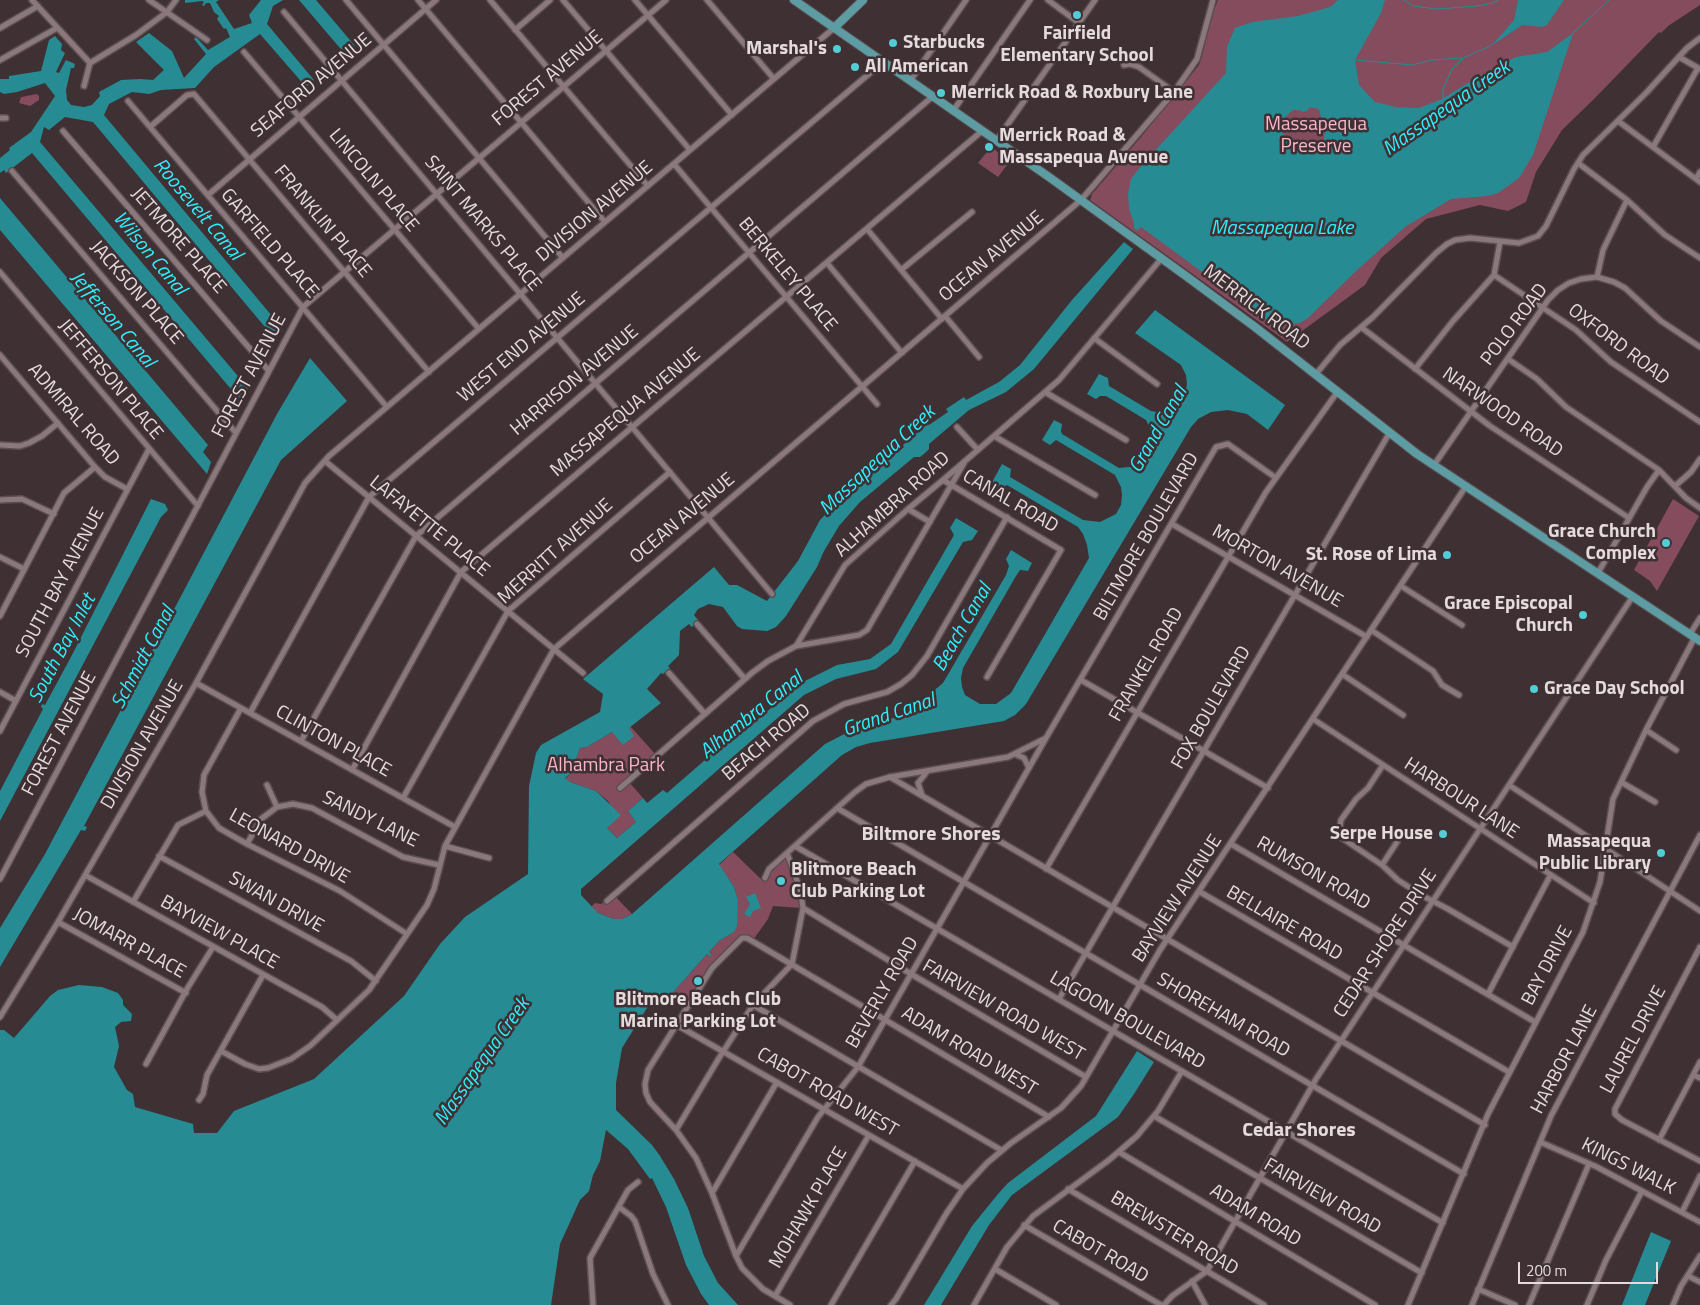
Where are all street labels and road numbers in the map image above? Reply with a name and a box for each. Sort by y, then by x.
street label: FOREST AVENUE [488,26,608,132]
street label: SEAFORD AVENUE [247,29,377,143]
street label: LINCOLN PLACE [323,125,423,237]
street label: SAINT MARKS PLACE [419,152,545,296]
street label: DIVISION AVENUE [532,157,658,267]
street label: FRANKLIN PLACE [268,161,376,283]
street label: JETMORE PLACE [126,183,230,299]
street label: GARFIELD PLACE [215,185,323,303]
street label: OCEAN AVENUE [935,207,1049,307]
street label: BERKELEY PLACE [733,213,841,337]
street label: JACKSON PLACE [85,237,187,349]
street label: MERRICK ROAD [1198,261,1314,355]
street label: POLO ROAD [1477,279,1553,371]
street label: WEST END AVENUE [454,288,590,408]
street label: OXFORD ROAD [1563,300,1673,390]
street label: FOREST AVENUE [208,310,292,442]
street label: JEFFERSON PLACE [53,315,167,445]
street label: HARRISON AVENUE [506,321,644,441]
street label: MASSAPEQUA AVENUE [546,344,706,482]
street label: ADMIRAL ROAD [22,359,124,471]
street label: NARWOOD ROAD [1437,363,1567,463]
street label: ALHAMBRA ROAD [831,447,955,563]
street label: BILTMORE BOULEVARD [1090,449,1204,625]
street label: CANAL ROAD [958,465,1062,539]
street label: OCEAN AVENUE [626,469,740,569]
street label: LAFAYETTE PLACE [364,472,494,582]
street label: MERRITT AVENUE [494,494,618,610]
street label: SOUTH BAY AVENUE [12,504,110,662]
street label: MORTON AVENUE [1208,520,1346,614]
street label: FRANKEL ROAD [1105,604,1189,726]
street label: FOX BOULEVARD [1167,642,1257,774]
street label: FOREST AVENUE [18,668,102,800]
street label: DIVISION AVENUE [97,676,189,814]
street label: BEACH ROAD [718,699,816,787]
street label: CLINTON PLACE [271,701,395,783]
street label: HARBOUR LANE [1399,753,1523,845]
street label: SANDY LANE [318,787,422,853]
street label: LEONARD DRIVE [225,804,353,890]
street label: BAYVIEW AVENUE [1128,831,1228,967]
street label: RUMSON ROAD [1252,832,1374,916]
street label: CEDAR SHORE DRIVE [1330,866,1442,1022]
street label: SWAN DRIVE [224,868,328,938]
street label: BELLAIRE ROAD [1222,882,1346,966]
street label: BAYVIEW PLACE [156,891,282,975]
street label: JOMARR PLACE [69,904,189,984]
street label: BAY DRIVE [1518,922,1578,1010]
street label: BEVERLY ROAD [842,933,924,1053]
street label: FAIRVIEW ROAD WEST [918,955,1088,1067]
street label: LAGOON BOULEVARD [1045,967,1209,1075]
street label: SHOREHAM ROAD [1152,969,1294,1063]
street label: LAUREL DRIVE [1596,982,1672,1098]
street label: HARBOR LANE [1527,1002,1603,1118]
street label: ADAM ROAD WEST [897,1003,1041,1101]
street label: CABOT ROAD WEST [752,1043,902,1143]
street label: KINGS WALK [1577,1134,1679,1200]
street label: MOHAWK PLACE [765,1143,853,1273]
street label: FAIRVIEW ROAD [1259,1154,1385,1240]
street label: ADAM ROAD [1205,1180,1305,1252]
street label: BREWSTER ROAD [1106,1187,1242,1281]
street label: CABOT ROAD [1048,1215,1152,1289]

